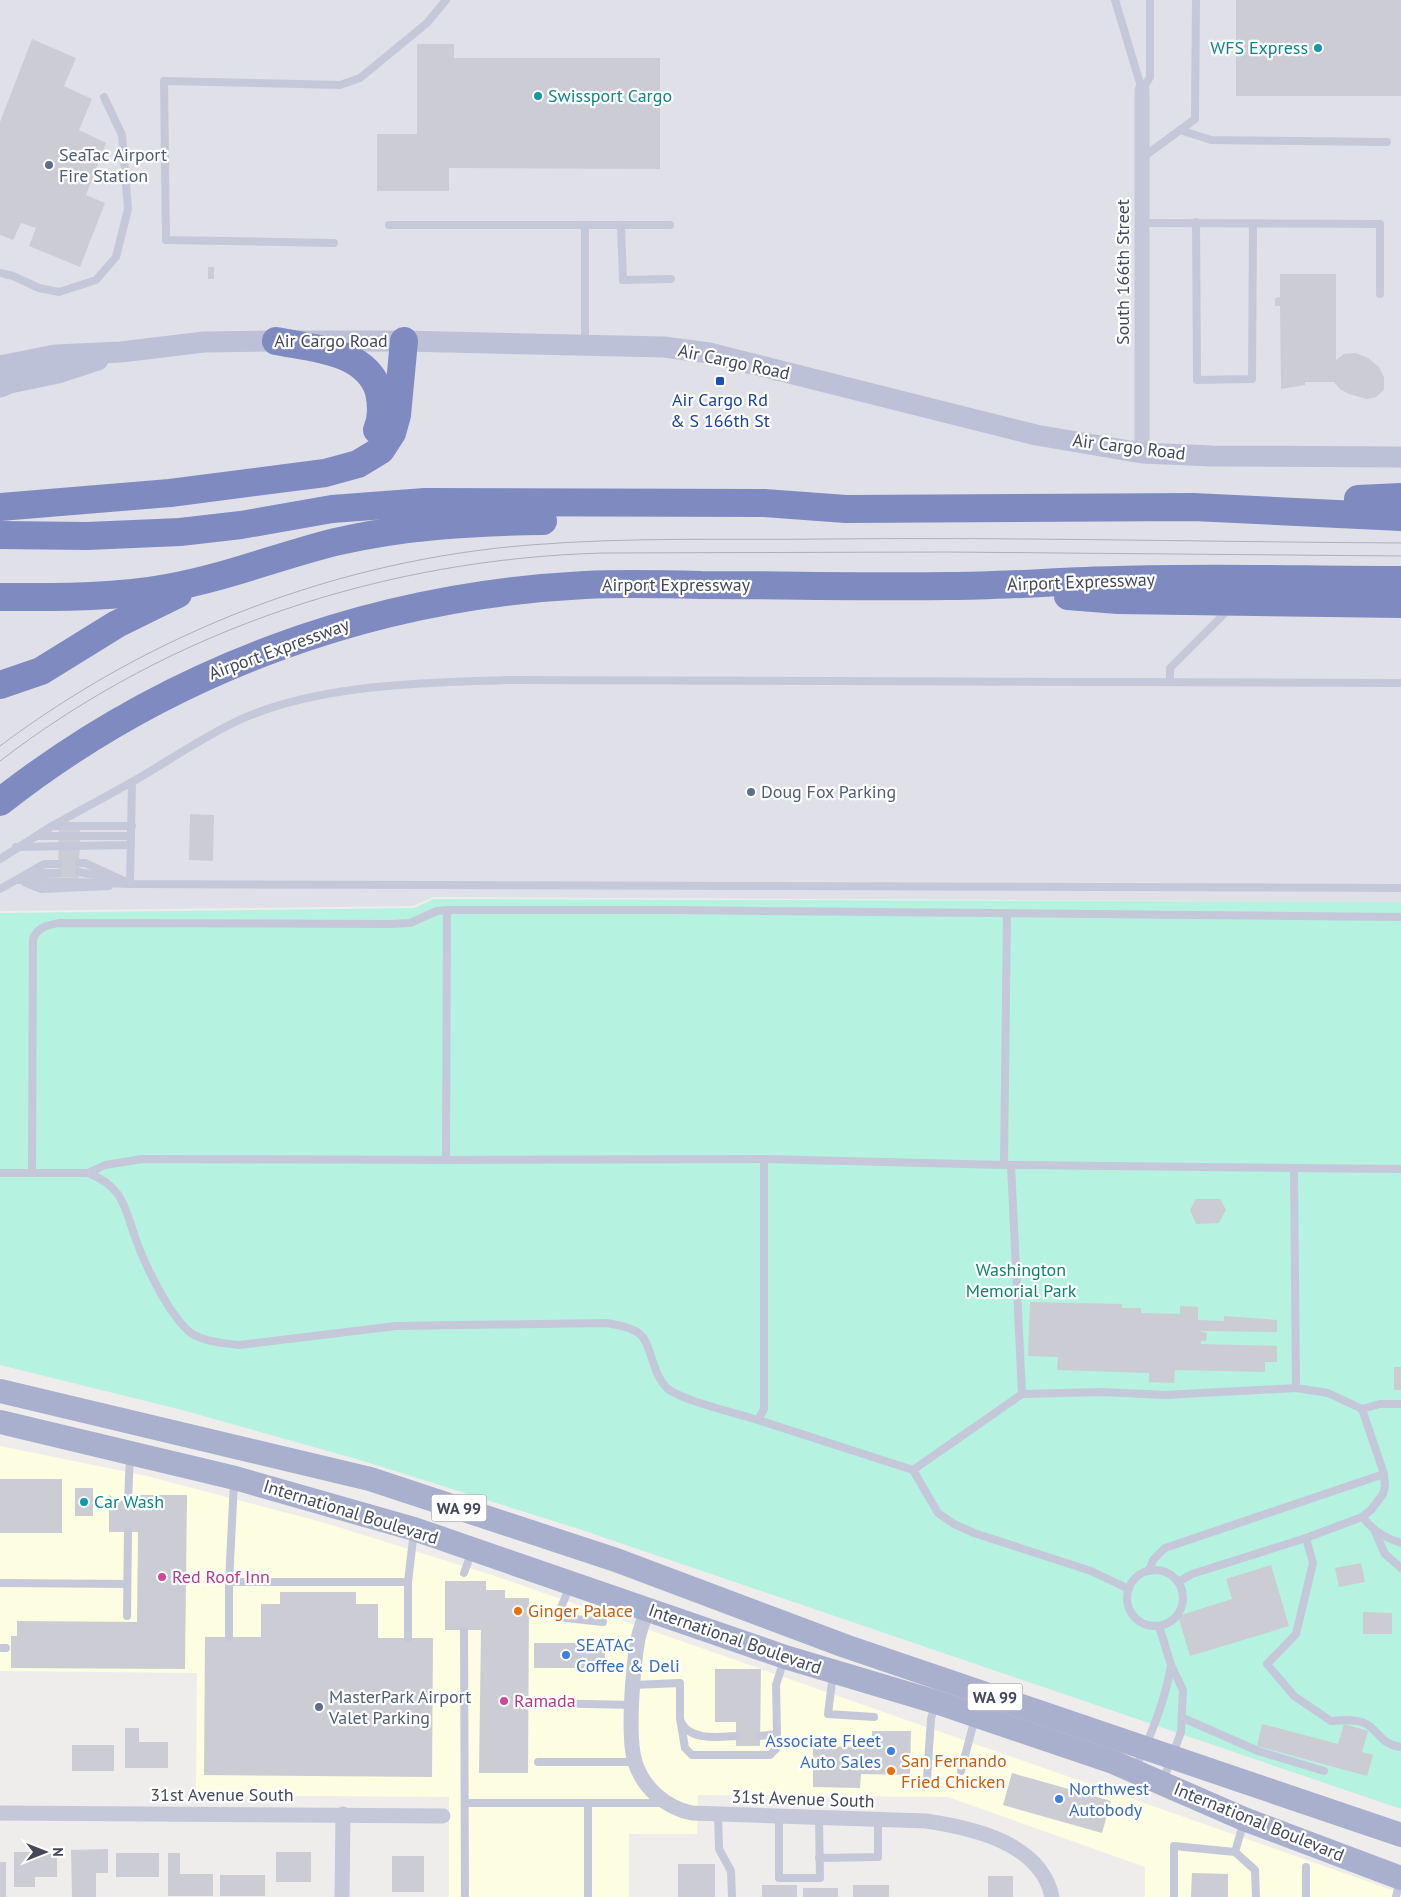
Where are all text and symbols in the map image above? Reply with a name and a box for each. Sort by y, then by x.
place label: WFS Express [1210,36,1308,59]
marker: WFS Express [1312,42,1324,54]
place label: Swissport Cargo [548,84,672,107]
marker: Swissport Cargo [532,90,544,102]
place label: SeaTac Airport Fire Station [59,143,167,187]
marker: SeaTac Airport Fire Station [43,159,55,171]
street label: South 166th Street [1111,199,1134,345]
street label: Air Cargo Road [274,329,388,352]
street label: Air Cargo Road [676,338,792,385]
marker: Air Cargo Rd & S 166th St [714,375,726,387]
place label: Air Cargo Rd & S 166th St [670,388,770,432]
street label: Air Cargo Road [1071,428,1187,465]
street label: Airport Expressway [1007,567,1156,596]
street label: Airport Expressway [602,573,751,596]
street label: Airport Expressway [205,612,353,685]
place label: Doug Fox Parking [761,780,896,803]
marker: Doug Fox Parking [745,786,757,798]
park label: Washington Memorial Park [966,1258,1077,1302]
street label: International Boulevard [261,1474,441,1549]
place label: Car Wash [94,1490,164,1513]
road number: WA 99 [432,1495,486,1522]
marker: Car Wash [78,1496,90,1508]
place label: Red Roof Inn [172,1565,270,1588]
marker: Red Roof Inn [156,1571,168,1583]
street label: International Boulevard [646,1598,825,1679]
place label: Ginger Palace [528,1599,633,1622]
marker: Ginger Palace [512,1605,524,1617]
place label: SEATAC Coffee & Deli [576,1633,680,1677]
marker: SEATAC Coffee & Deli [560,1649,572,1661]
road number: WA 99 [968,1684,1022,1710]
place label: MasterPark Airport Valet Parking [328,1685,471,1729]
place label: Ramada [514,1689,576,1712]
marker: Ramada [498,1695,510,1707]
marker: MasterPark Airport Valet Parking [313,1701,325,1713]
place label: Associate Fleet Auto Sales [765,1729,881,1773]
marker: Associate Fleet Auto Sales [885,1745,897,1757]
place label: San Fernando Fried Chicken [901,1749,1007,1793]
marker: San Fernando Fried Chicken [885,1765,897,1777]
place label: Northwest Autobody [1069,1777,1149,1821]
street label: International Boulevard [1171,1777,1348,1866]
street label: 31st Avenue South [150,1783,294,1806]
street label: 31st Avenue South [731,1785,875,1812]
marker: Northwest Autobody [1053,1793,1065,1805]
north arrow [20,1827,70,1877]
text: N [49,1847,67,1857]

